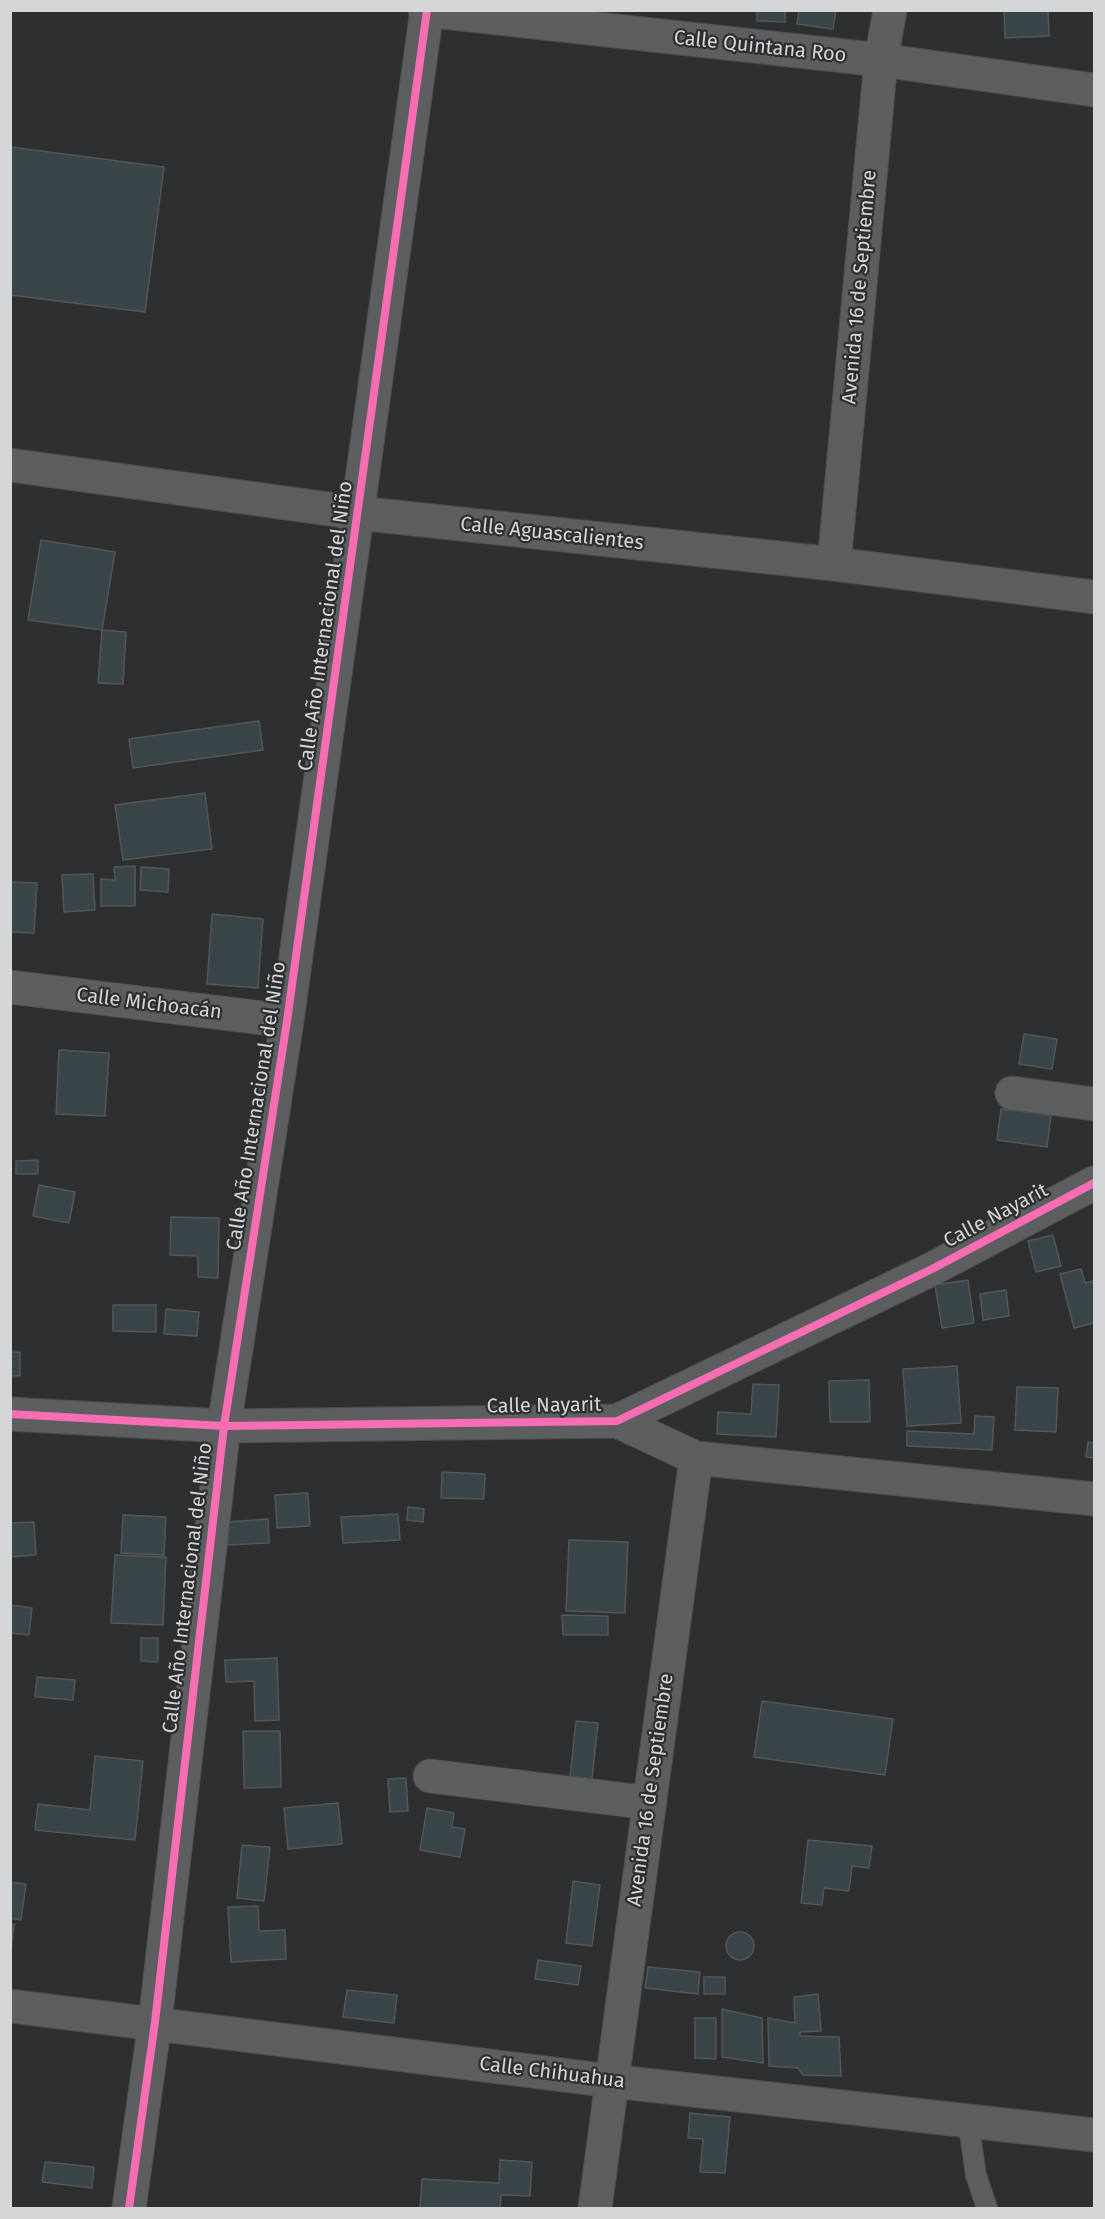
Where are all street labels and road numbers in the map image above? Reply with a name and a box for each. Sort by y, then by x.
street label: Calle Quintana Roo [673,26,847,68]
street label: Avenida 16 de Septiembre [838,169,882,405]
street label: Calle Año Internacional del Niño [294,479,358,773]
street label: Calle Aguascalientes [459,512,645,556]
street label: Calle Año Internacional del Niño [222,960,292,1252]
street label: Calle Michoacán [75,983,223,1025]
street label: Calle Nayarit [940,1178,1052,1254]
street label: Calle Nayarit [486,1393,602,1419]
street label: Calle Año Internacional del Niño [158,1441,218,1735]
street label: Avenida 16 de Septiembre [623,1672,679,1908]
street label: Calle Chihuahua [478,2052,626,2094]

